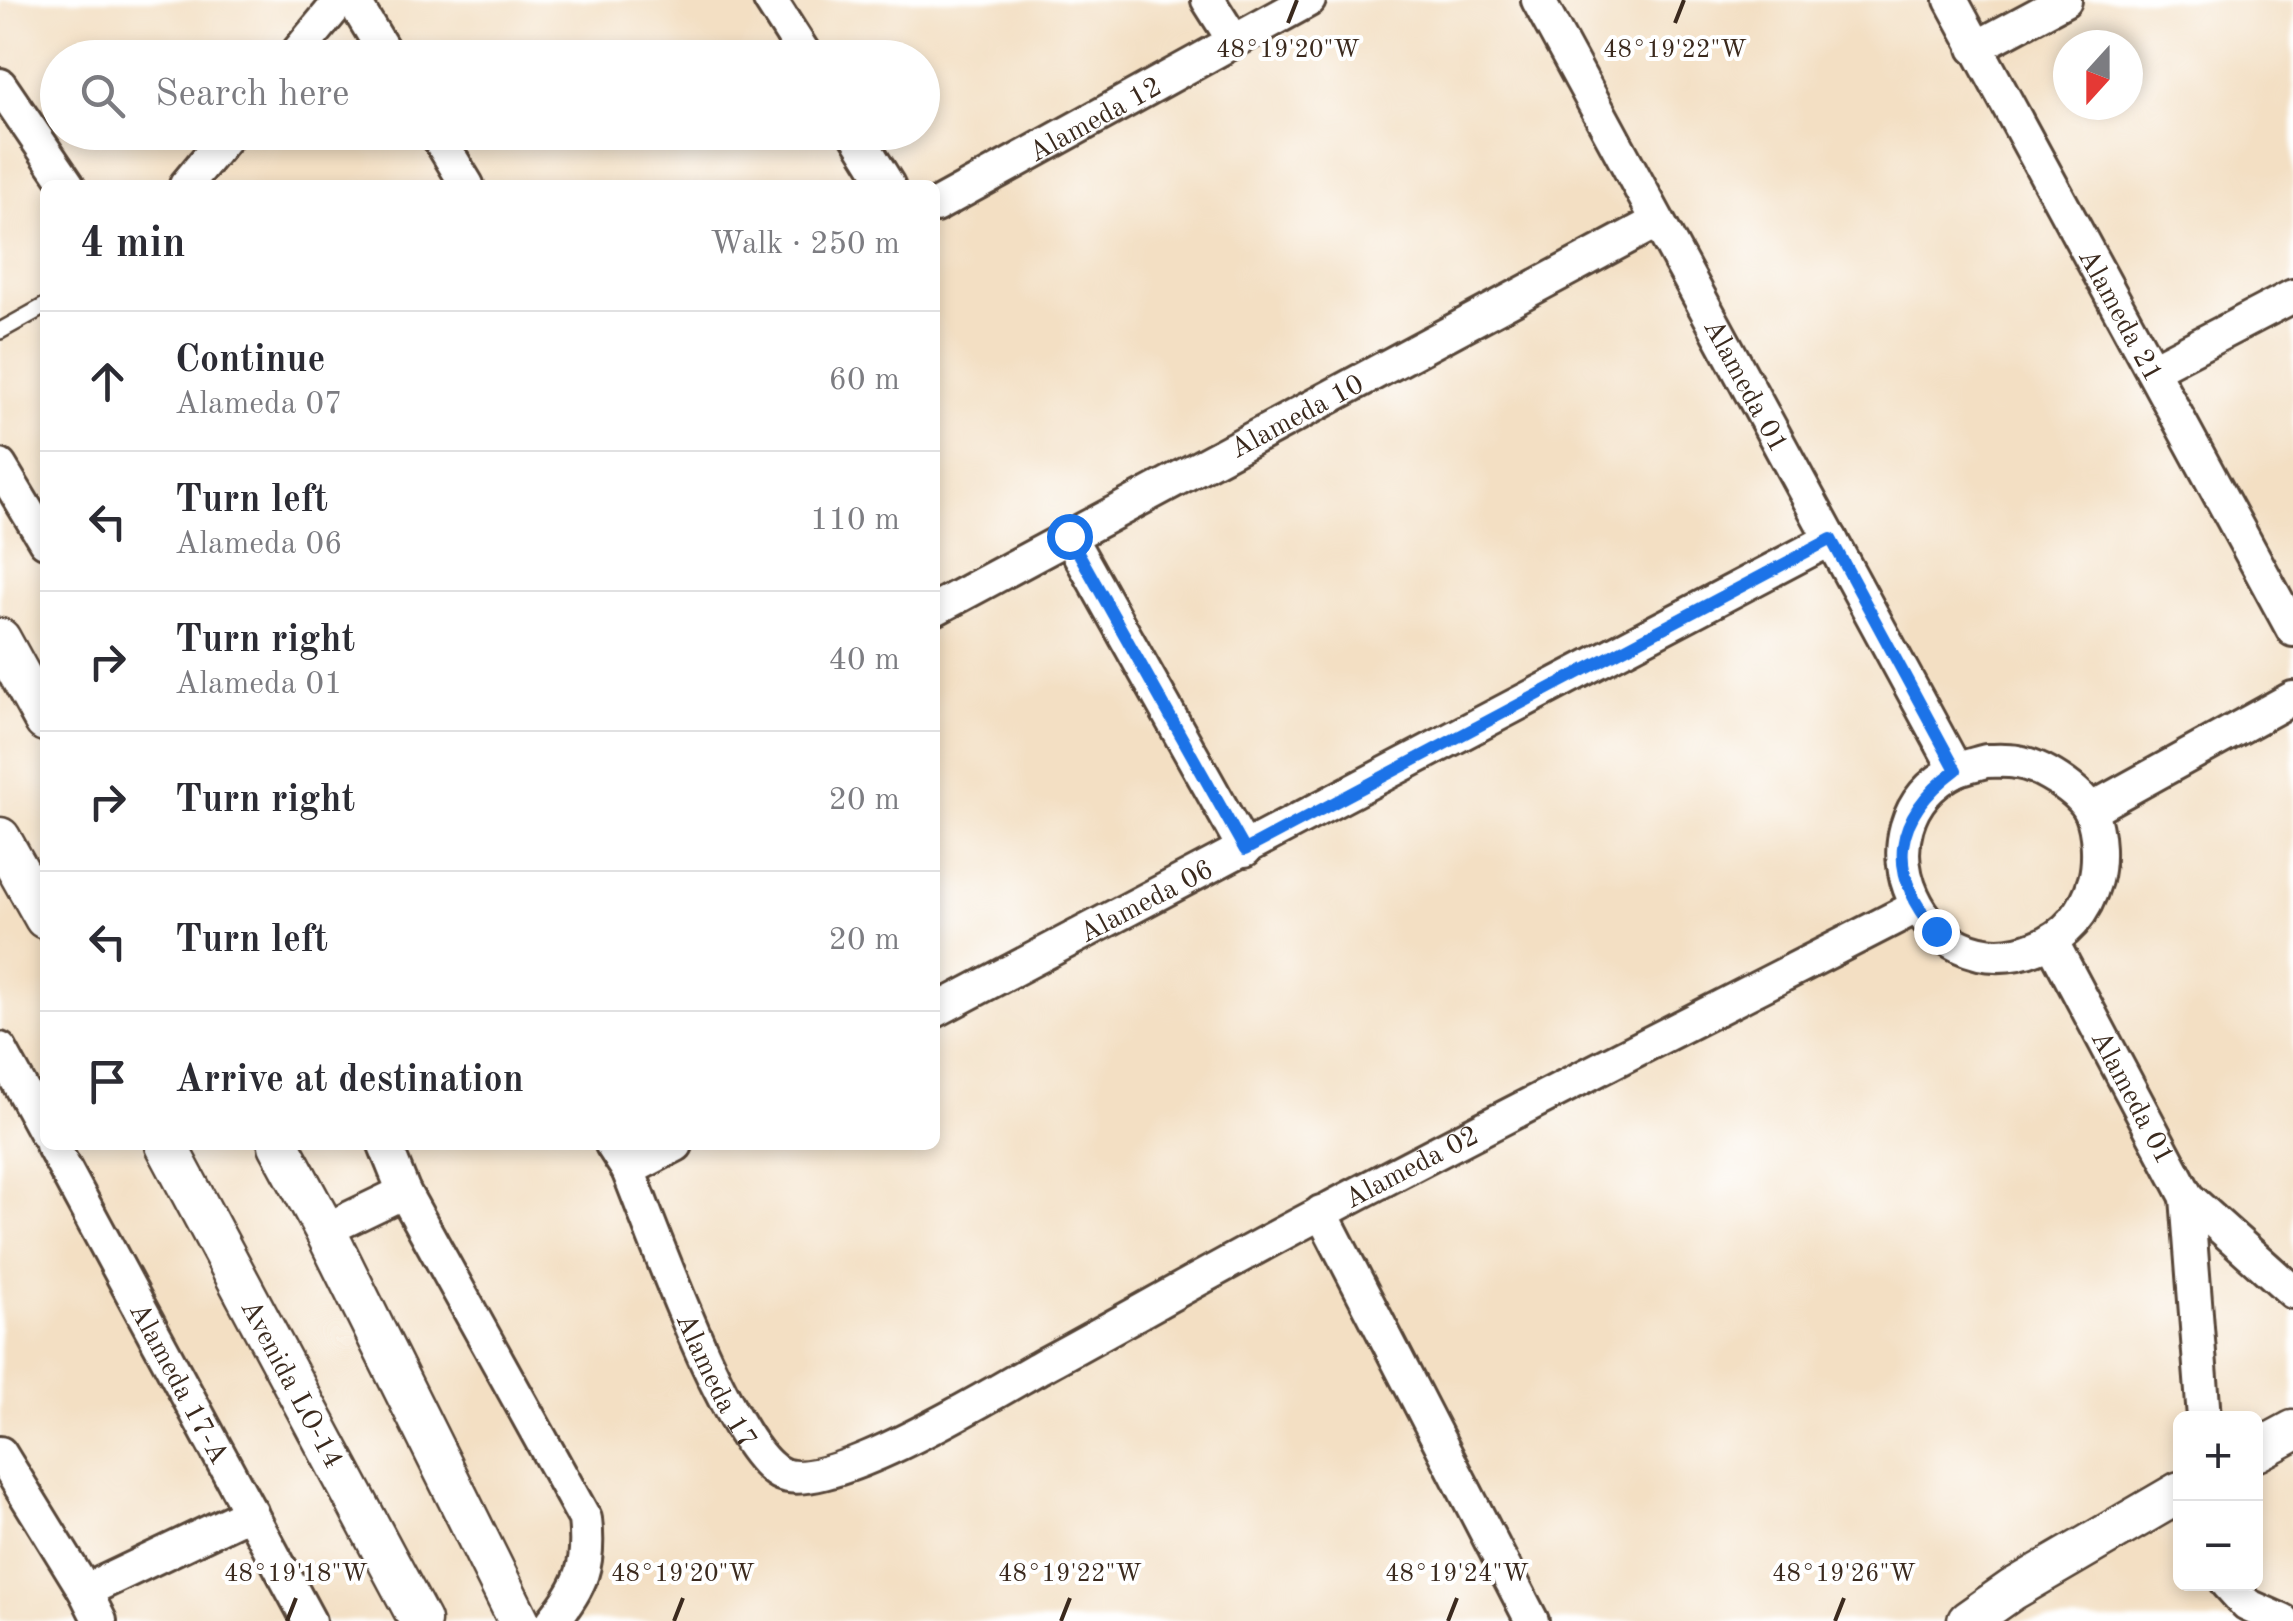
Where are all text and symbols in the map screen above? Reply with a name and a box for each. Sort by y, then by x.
north arrow [2053,30,2143,120]
text: 48°19'20"W [1216,38,1360,63]
text: 48°19'22"W [1603,38,1747,63]
search box [40,40,940,150]
icon: search [75,68,130,123]
street label: Alameda 12 [1025,73,1167,168]
text: Search here [155,76,350,114]
text: 4 min [80,224,186,266]
text: Walk · 250 m [710,229,900,261]
street label: Alameda 21 [2072,245,2166,387]
street label: Alameda 01 [1697,315,1792,458]
text: Continue [175,342,325,380]
icon: ahead [80,354,135,409]
text: 60 m [829,365,900,397]
street label: Alameda 10 [1226,371,1369,465]
text: Alameda 07 [175,389,343,421]
text: Turn left [175,482,328,520]
icon: left [80,494,135,549]
text: 110 m [810,505,900,537]
route start [1047,514,1093,560]
text: Alameda 06 [175,529,343,561]
text: Turn right [175,622,355,660]
icon: right [80,634,135,689]
text: 40 m [829,645,900,677]
text: Alameda 01 [175,669,343,701]
icon: right [80,774,135,829]
text: Turn right [175,782,355,820]
text: 20 m [829,785,900,817]
street label: Alameda 06 [1076,856,1218,949]
route end [1914,909,1960,955]
icon: left [80,914,135,969]
text: Turn left [175,922,328,960]
text: 20 m [829,925,900,957]
street label: Alameda 01 [2085,1027,2178,1169]
icon: arrive [80,1054,135,1109]
text: Arrive at destination [175,1062,524,1100]
street label: Alameda 02 [1341,1122,1484,1215]
street label: Avenida LO-14 [234,1296,347,1473]
street label: Alameda 17-A [123,1299,232,1469]
street label: Alameda 17 [670,1310,761,1454]
map controls [2173,1411,2263,1591]
button: + [2173,1411,2263,1501]
button: − [2173,1501,2263,1591]
text: 48°19'18"W [224,1562,368,1587]
text: 48°19'20"W [611,1562,755,1587]
text: 48°19'22"W [998,1562,1142,1587]
text: 48°19'24"W [1385,1562,1529,1587]
text: 48°19'26"W [1772,1562,1916,1587]

